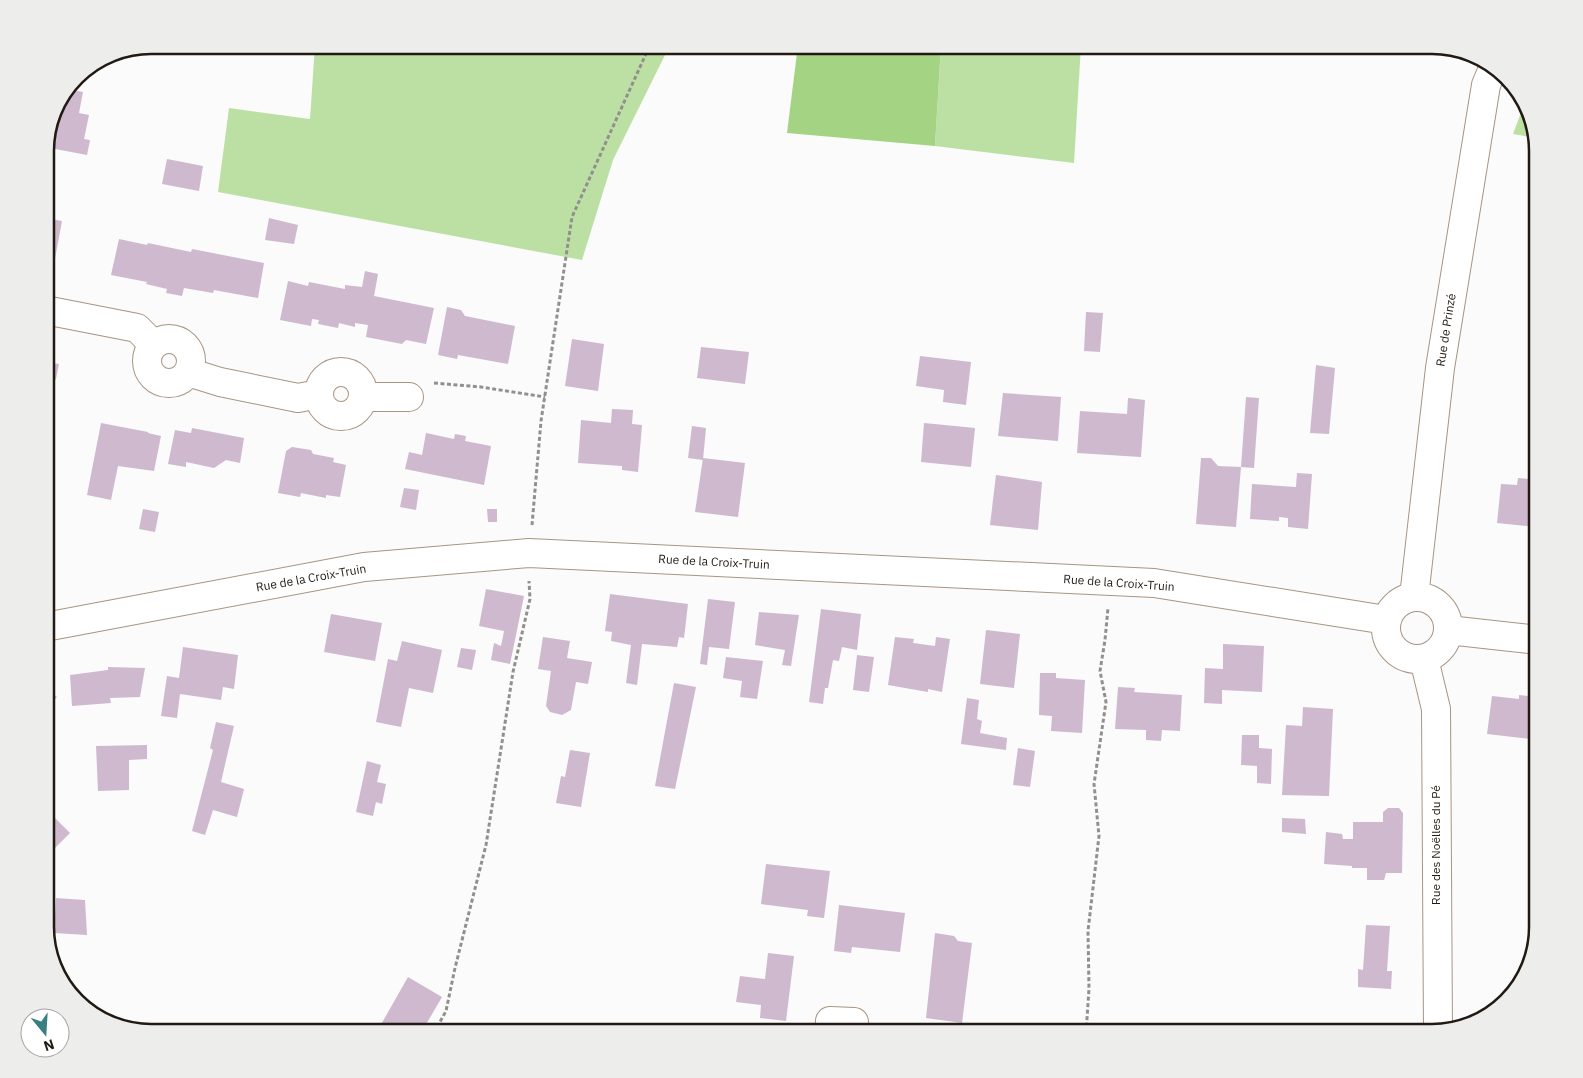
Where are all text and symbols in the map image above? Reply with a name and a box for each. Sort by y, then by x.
street label: Rue de Prinzé [1432,292,1459,368]
street label: Rue de la Croix-Truin [658,551,770,572]
street label: Rue de la Croix-Truin [255,560,367,595]
street label: Rue de la Croix-Truin [1063,571,1175,594]
street label: Rue des Noëlles du Pé [1428,785,1443,905]
north arrow [20,1008,70,1058]
text: N [41,1035,57,1055]

